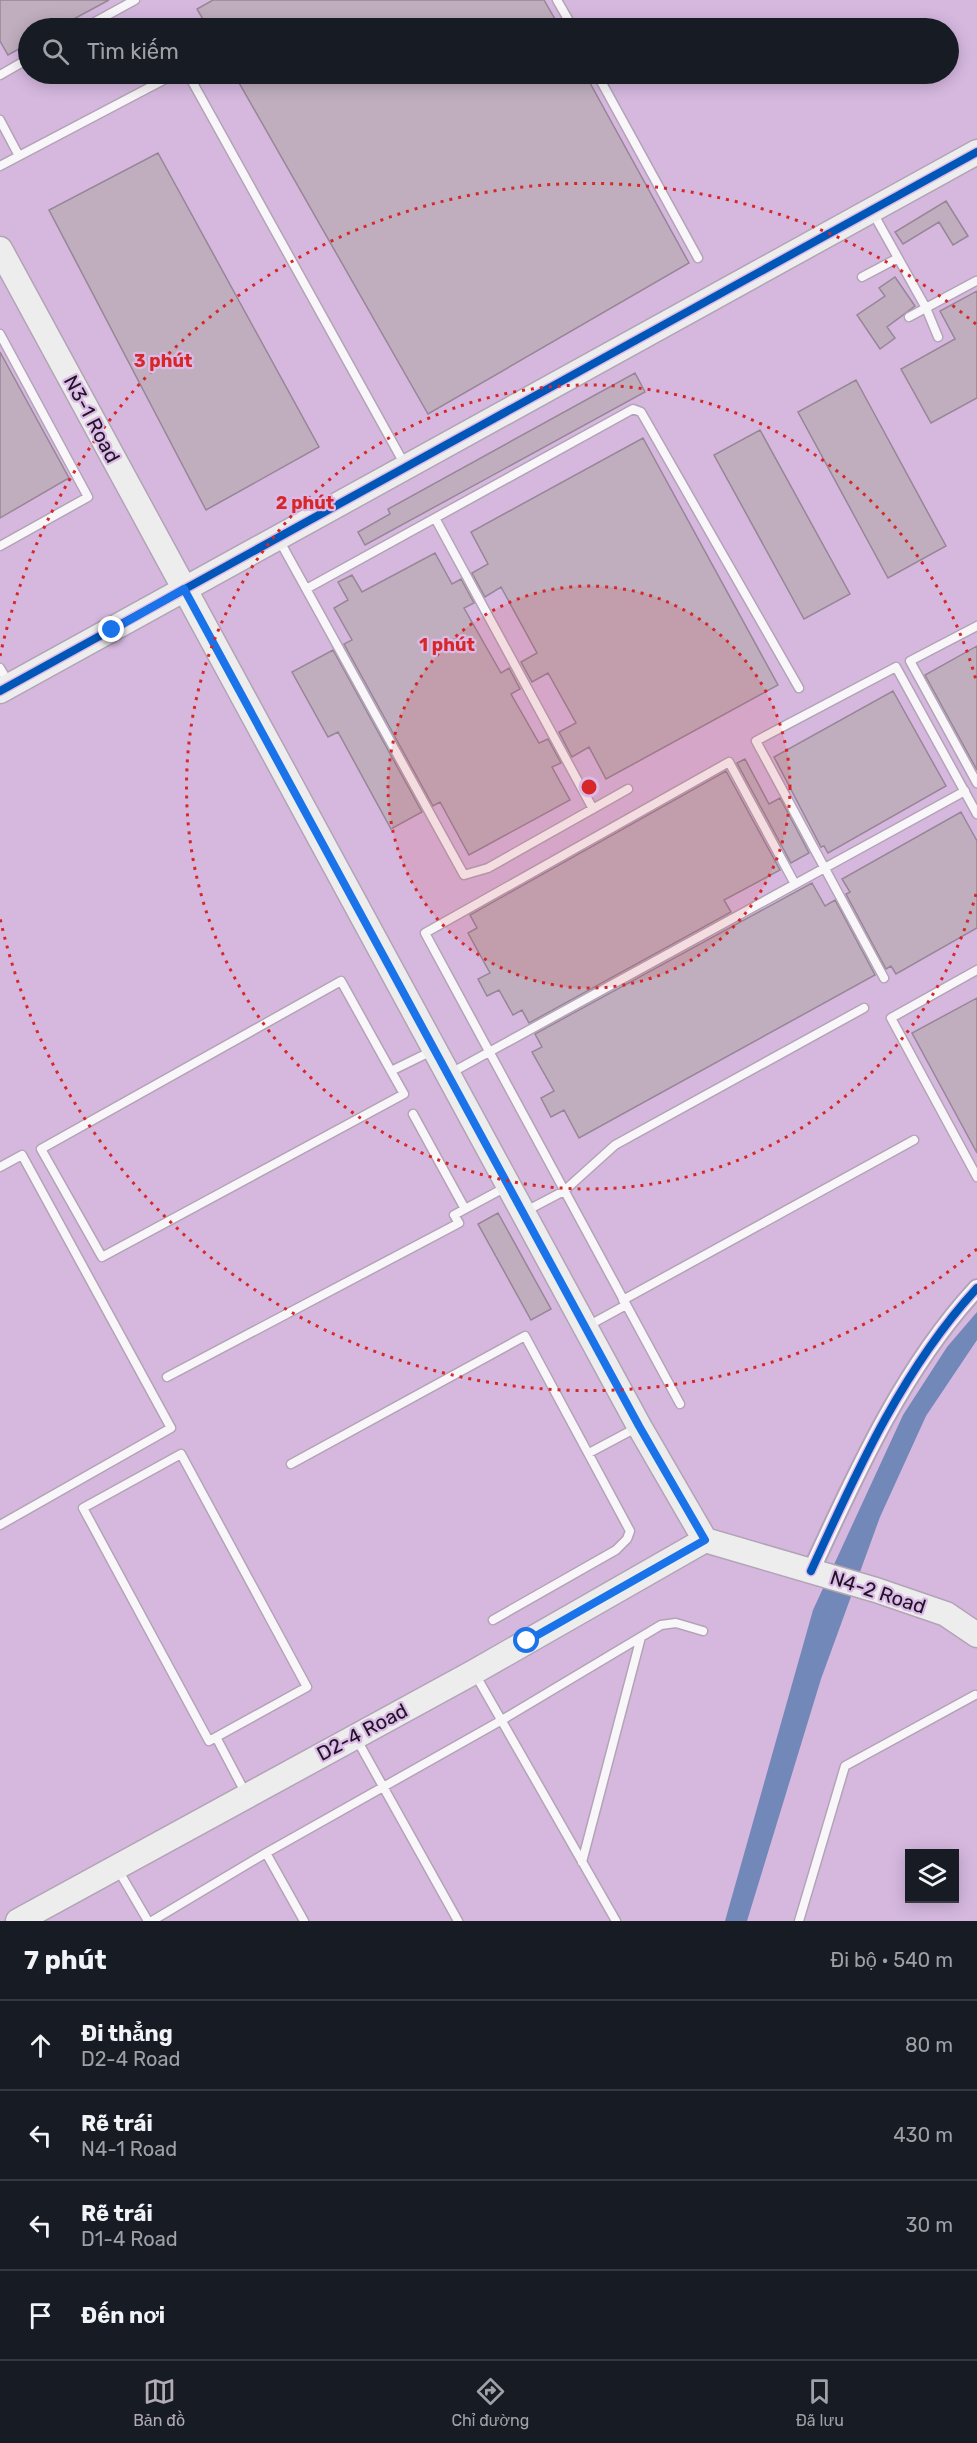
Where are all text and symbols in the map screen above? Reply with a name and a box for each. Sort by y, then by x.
search box [18,18,959,84]
icon: search [39,35,72,68]
text: Tìm kiếm [87,38,179,65]
text: 3 phút [134,350,192,372]
street label: N3-1 Road [59,371,125,467]
text: 2 phút [276,492,334,514]
route end [98,616,124,642]
text: 1 phút [419,634,475,656]
centre of rings [579,777,599,797]
street label: N4-2 Road [827,1565,929,1619]
route start [513,1627,539,1653]
street label: D2-4 Road [312,1698,412,1766]
map controls [905,1849,959,1903]
button: layers [905,1849,959,1903]
text: 7 phút [24,1945,107,1976]
text: Đi bộ · 540 m [830,1948,953,1972]
text: Đi thẳng [81,2020,173,2047]
icon: ahead [24,2029,57,2062]
text: 80 m [905,2033,953,2057]
text: D2-4 Road [81,2047,180,2071]
text: Rẽ trái [81,2110,153,2137]
icon: left [24,2119,57,2152]
text: 430 m [893,2123,953,2147]
text: N4-1 Road [81,2137,177,2161]
text: Rẽ trái [81,2200,153,2227]
icon: left [24,2209,57,2242]
text: 30 m [906,2213,953,2237]
text: D1-4 Road [81,2227,178,2251]
icon: arrive [24,2299,57,2332]
text: Đến nơi [81,2302,165,2329]
tab: Bản đồ [133,2375,185,2430]
tab: Chỉ đường [451,2375,529,2430]
tab: Đã lưu [796,2375,844,2430]

